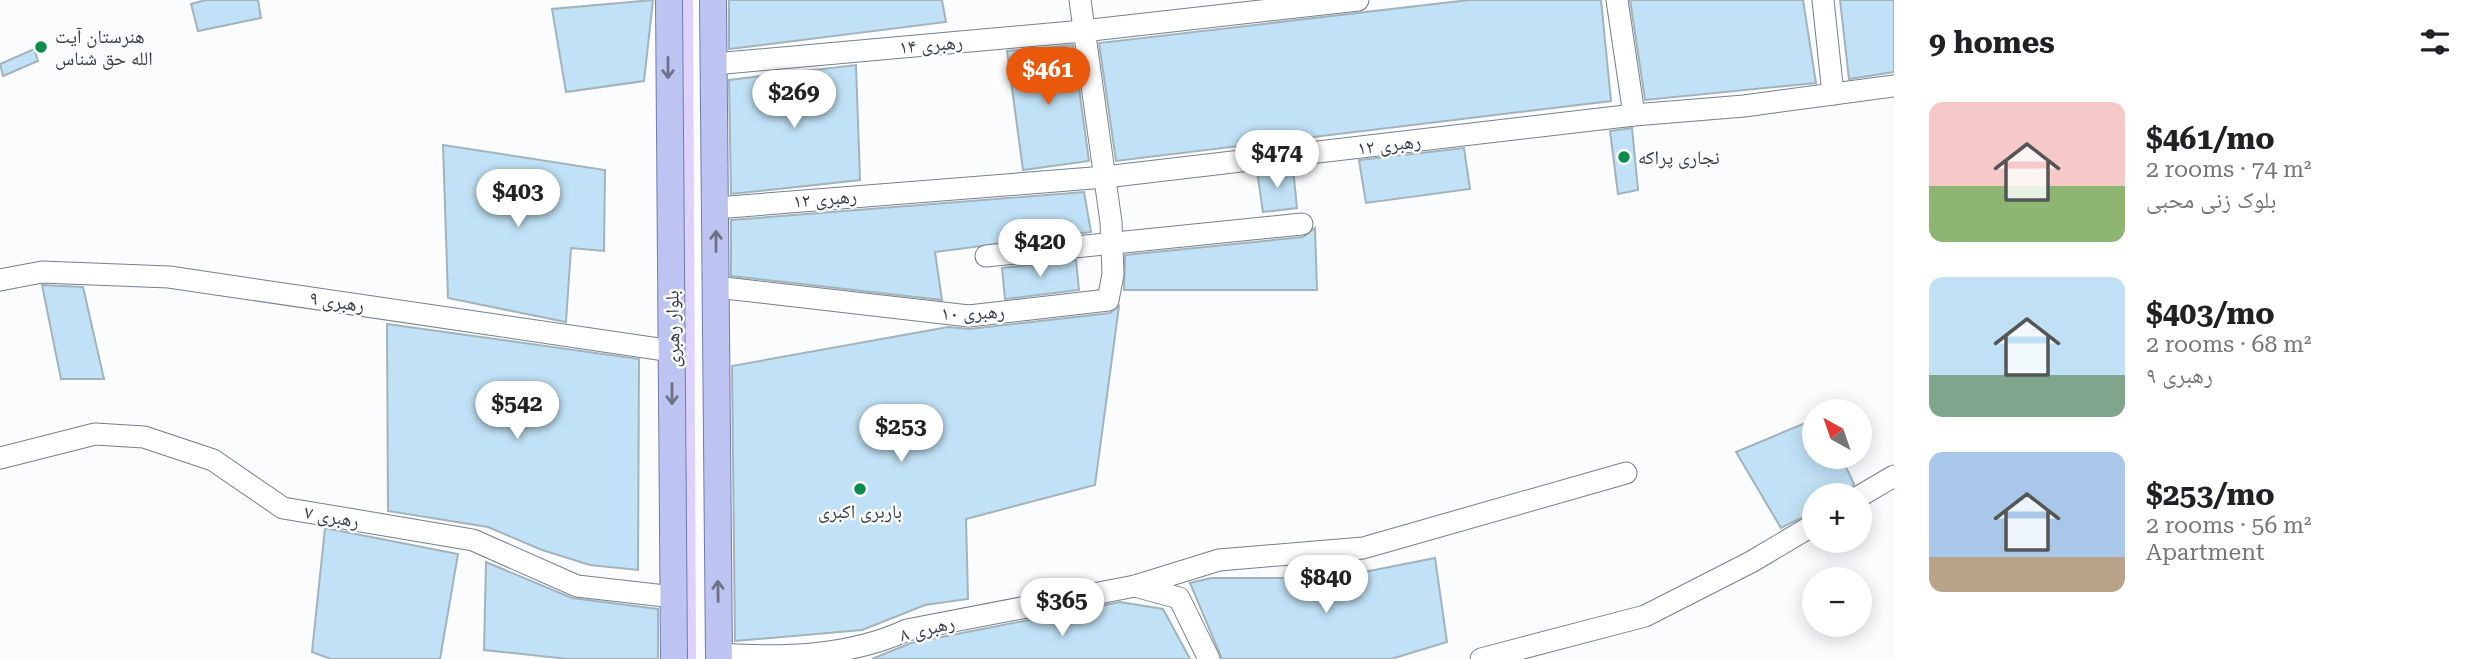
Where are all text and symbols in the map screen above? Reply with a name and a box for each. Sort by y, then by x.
icon: filters [2416,23,2454,61]
place label: هنرستان آیت الله حق شناس [55,25,153,70]
text: 9 homes [1929,25,2055,60]
street label: رهبری ۱۴ [898,30,964,59]
marker: هنرستان آیت الله حق شناس [33,39,49,55]
pin: $461 [1007,48,1089,107]
one-way arrow [661,56,675,79]
text: $461 [1022,56,1074,83]
pin: $269 [753,71,835,130]
text: $269 [768,79,820,106]
text: $461/mo [2146,121,2275,156]
street label: رهبری ۱۲ [1356,129,1422,160]
pin: $474 [1236,130,1318,190]
icon: home [1985,130,2069,214]
text: $474 [1251,139,1303,166]
place label: نجاری پراکه [1638,146,1720,169]
marker: نجاری پراکه [1616,149,1632,165]
text: 2 rooms · 74 m² [2146,156,2312,183]
pin: $403 [477,170,559,229]
text: $403 [492,178,544,205]
street label: رهبری ۱۲ [792,184,858,213]
text: بلوک زنی محبی [2146,187,2276,214]
pin: $420 [999,219,1081,279]
text: $420 [1014,228,1066,255]
one-way arrow [709,230,723,253]
street label: رهبری ۹ [308,286,366,317]
street label: بلوار رهبری [660,290,685,368]
text: $403/mo [2146,296,2275,331]
street label: رهبری ۱۰ [941,300,1005,325]
icon: home [1985,305,2069,389]
text: 2 rooms · 68 m² [2146,331,2312,358]
text: رهبری ۹ [2146,362,2213,389]
pin: $542 [476,382,558,441]
one-way arrow [665,382,679,405]
text: $542 [491,390,543,417]
north arrow [1802,399,1872,469]
map controls [1802,399,1872,637]
pin: $253 [860,405,942,464]
text: $253 [875,413,927,440]
text: $253/mo [2146,477,2275,512]
icon: home [1985,480,2069,564]
marker: باربری اکبری [852,481,868,497]
button: + [1802,483,1872,553]
street label: رهبری ۷ [303,500,361,533]
place label: باربری اکبری [818,500,902,523]
text: 2 rooms · 56 m² [2146,512,2312,539]
text: Apartment [2146,539,2265,566]
pin: $840 [1285,556,1367,615]
text: $840 [1300,564,1352,591]
button: − [1802,567,1872,637]
pin: $365 [1021,578,1103,638]
one-way arrow [711,580,725,603]
text: $365 [1036,587,1088,614]
street label: رهبری ۸ [898,611,957,646]

